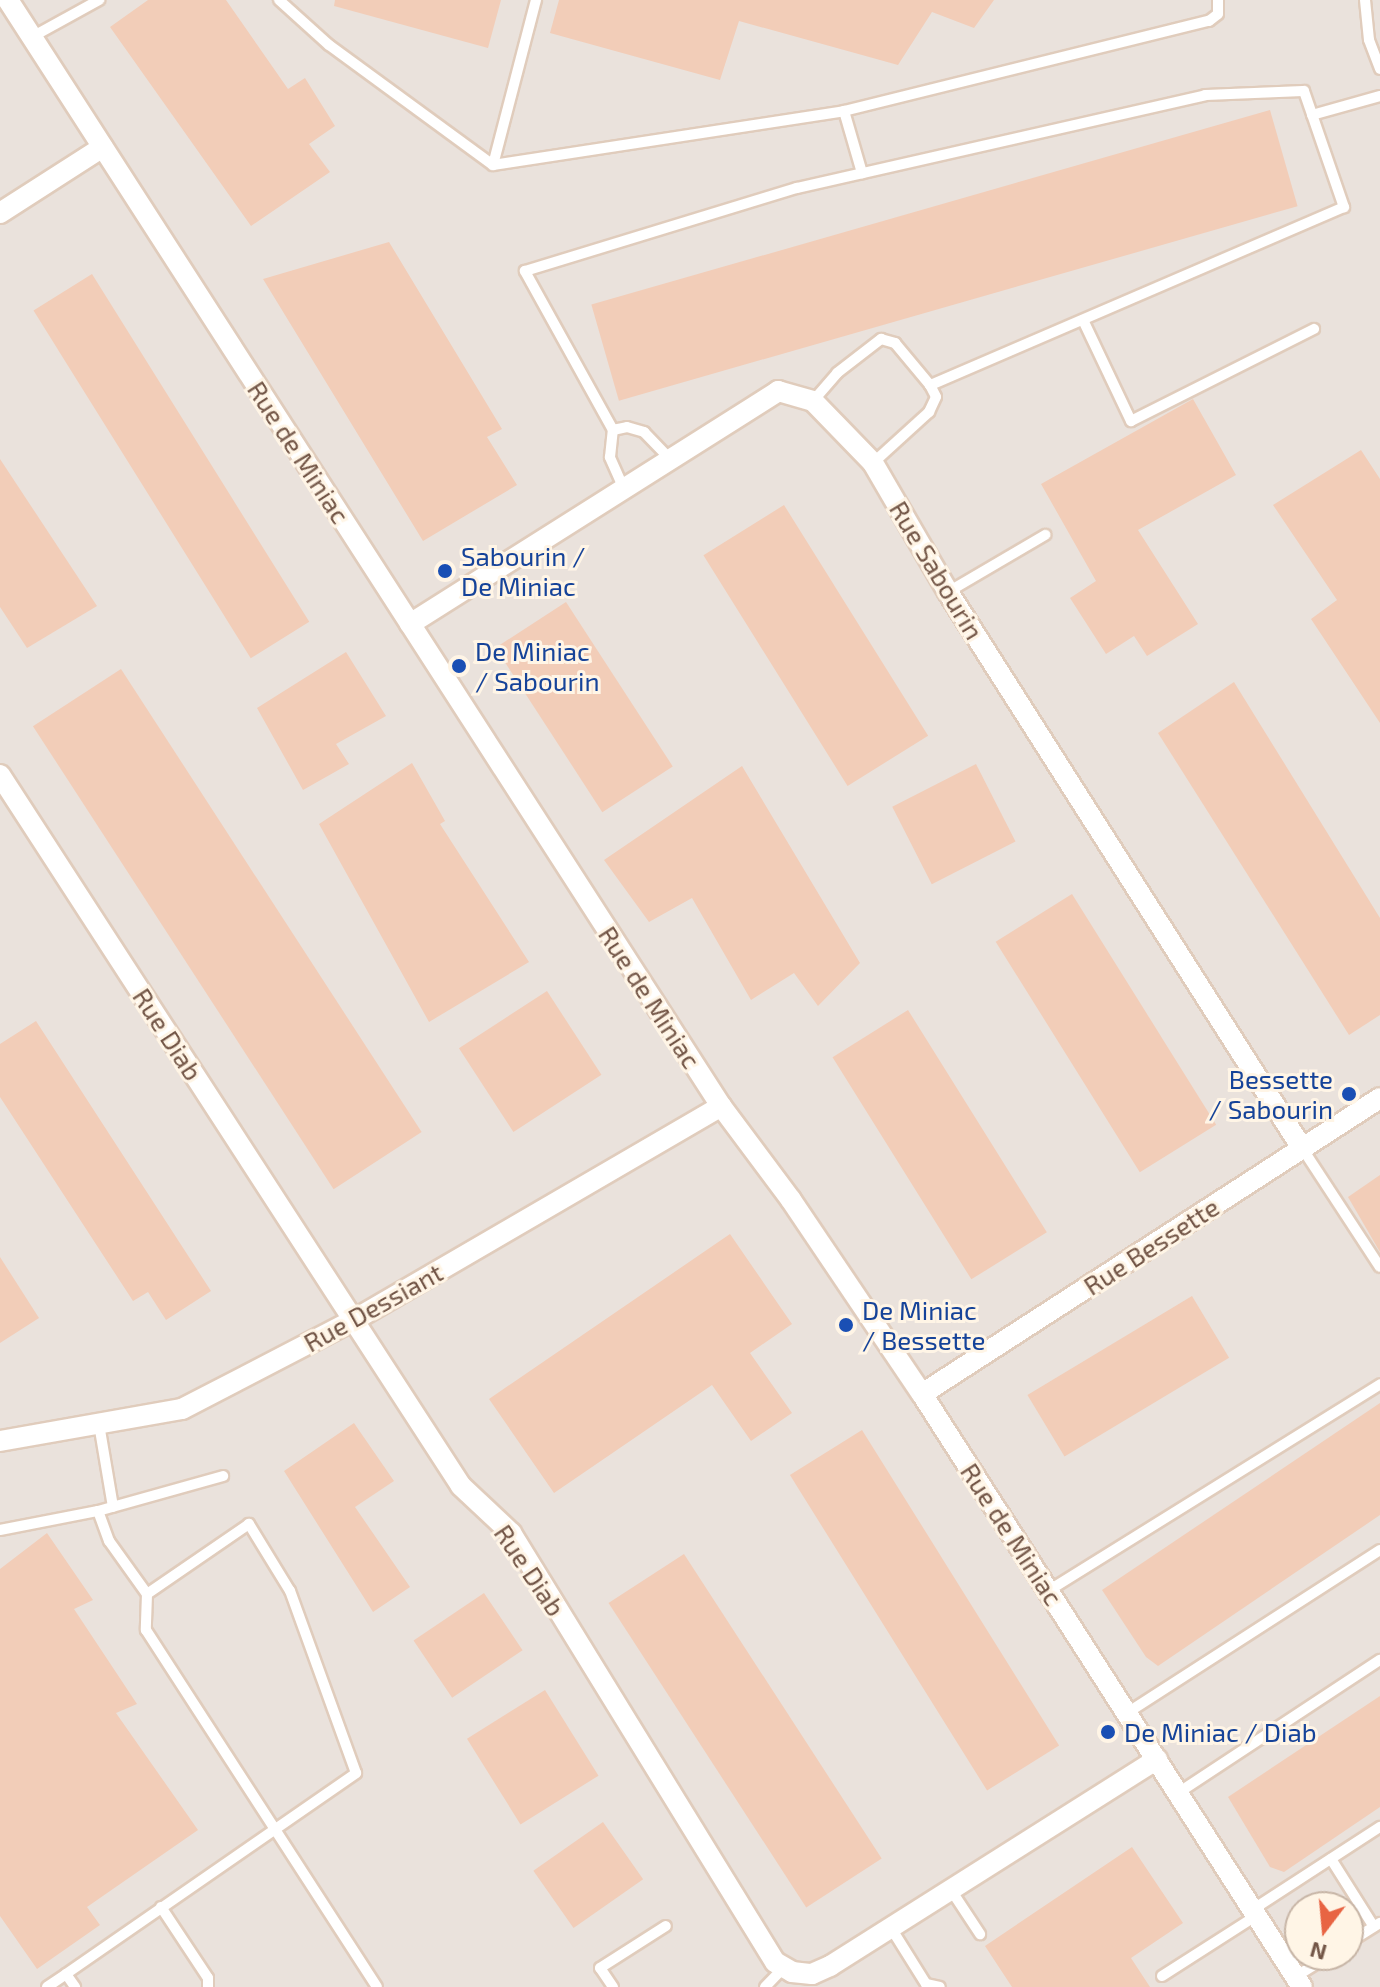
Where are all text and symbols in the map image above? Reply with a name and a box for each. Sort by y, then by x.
street label: Rue de Miniac [242,375,356,529]
street label: Rue Sabourin [883,495,991,645]
place label: Sabourin / De Miniac [461,540,585,602]
marker: Sabourin / De Miniac [436,562,454,580]
place label: De Miniac / Sabourin [475,635,599,696]
marker: De Miniac / Sabourin [450,657,468,675]
street label: Rue de Miniac [593,920,707,1074]
street label: Rue Diab [127,982,209,1086]
place label: Bessette / Sabourin [1209,1063,1333,1124]
marker: Bessette / Sabourin [1340,1085,1358,1103]
street label: Rue Bessette [1078,1191,1224,1301]
street label: Rue Dessiant [298,1256,448,1358]
place label: De Miniac / Bessette [862,1294,985,1356]
marker: De Miniac / Bessette [837,1316,855,1334]
street label: Rue de Miniac [955,1457,1069,1611]
street label: Rue Diab [488,1518,572,1622]
place label: De Miniac / Diab [1124,1716,1317,1748]
marker: De Miniac / Diab [1099,1723,1117,1741]
north arrow [1284,1891,1364,1971]
text: N [1307,1937,1329,1967]

